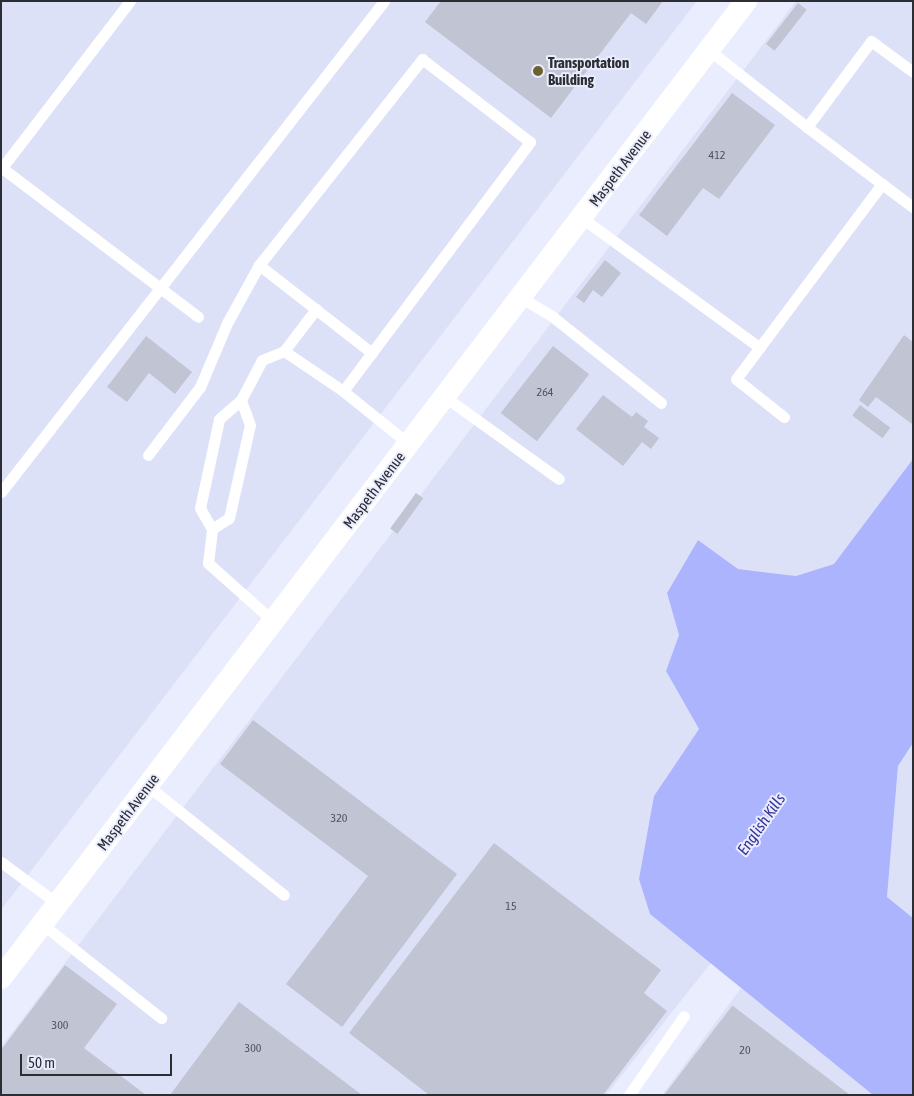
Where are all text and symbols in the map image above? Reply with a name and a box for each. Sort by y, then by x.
place label: Transportation Building [548,53,629,88]
marker: Transportation Building [532,65,544,77]
street label: Maspeth Avenue [585,126,655,210]
house number: 412 [709,149,725,163]
house number: 264 [537,386,553,400]
street label: Maspeth Avenue [339,448,409,532]
street label: Maspeth Avenue [93,770,163,854]
water label: English Kills [733,790,789,858]
house number: 320 [331,812,347,826]
house number: 15 [505,900,517,914]
house number: 300 [52,1019,68,1033]
house number: 300 [245,1042,261,1056]
scale bar [22,1044,175,1076]
house number: 20 [739,1044,751,1058]
text: 50 m [28,1054,55,1071]

